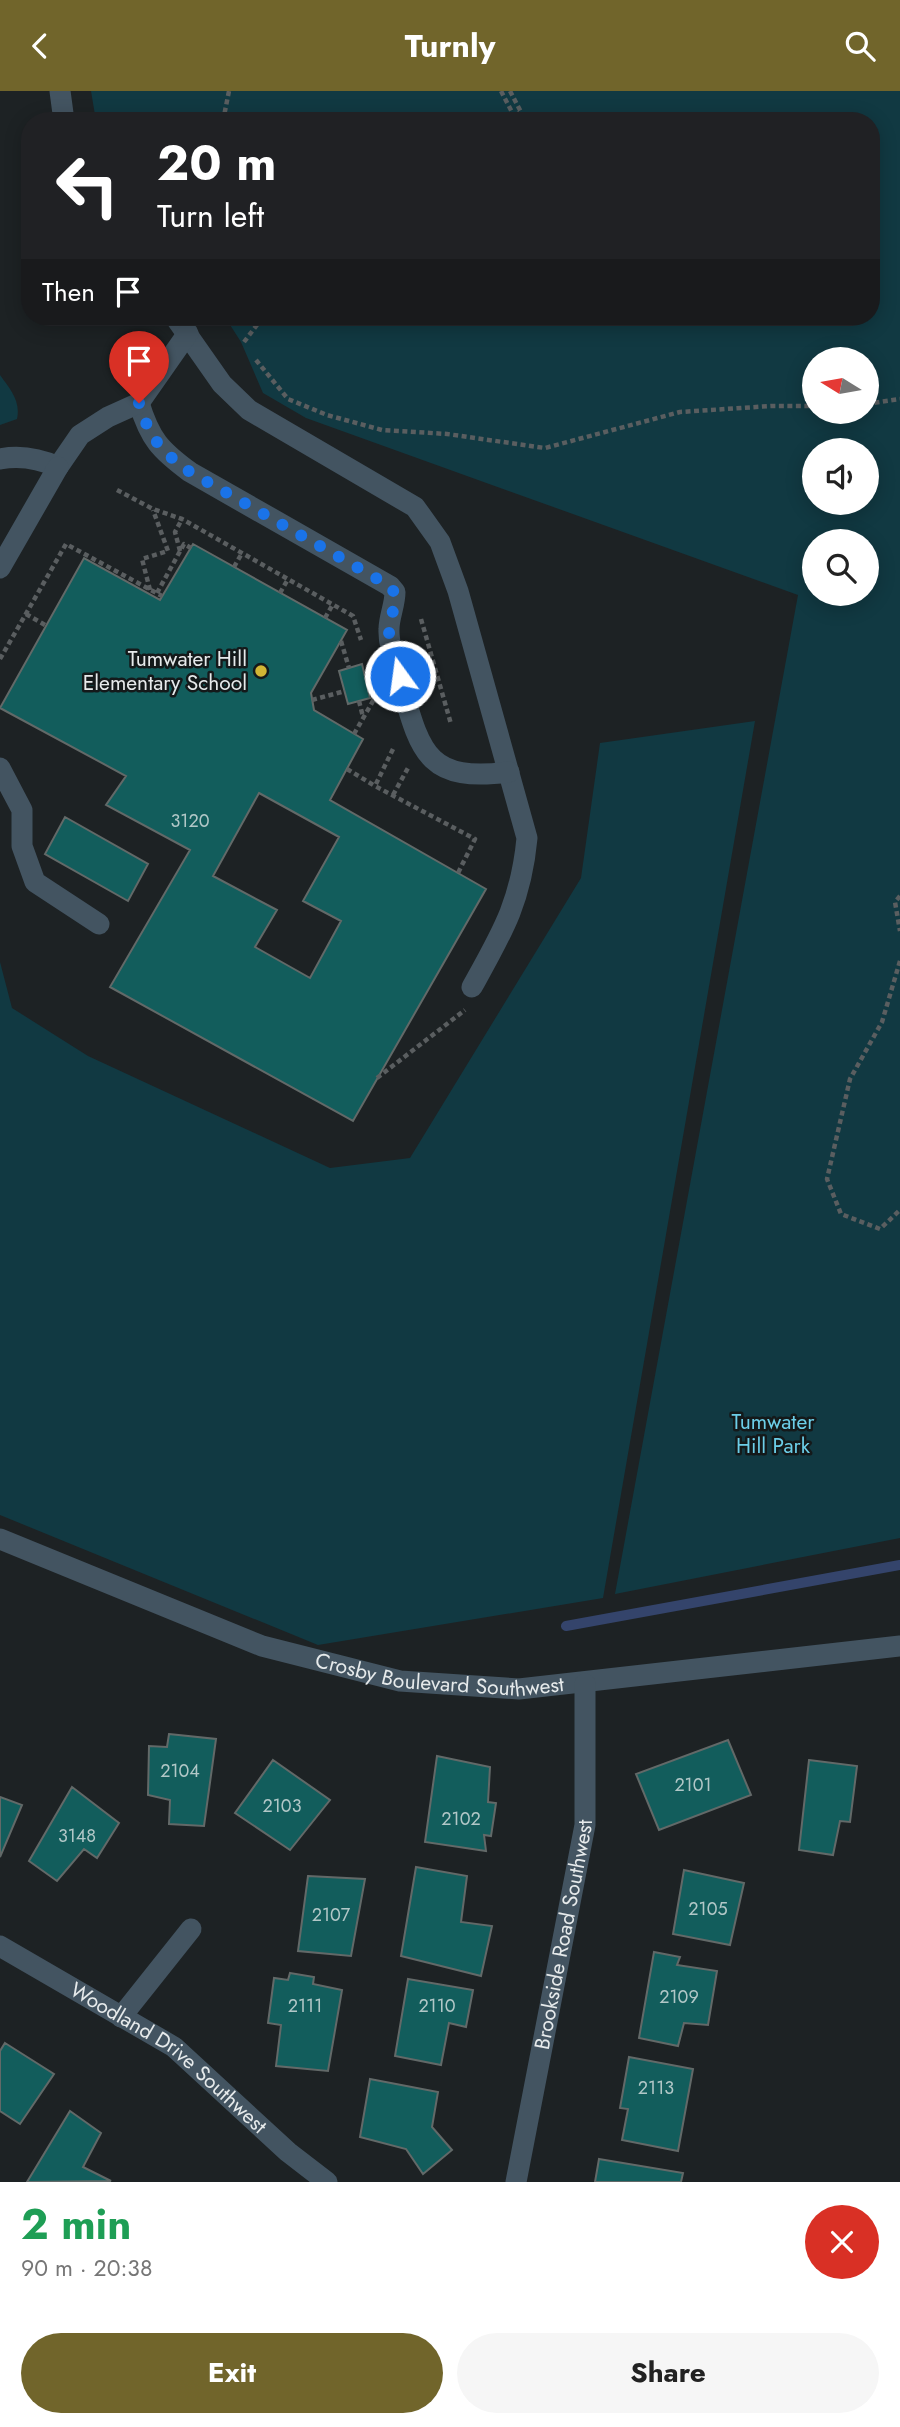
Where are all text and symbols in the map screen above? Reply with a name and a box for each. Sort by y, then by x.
text: Turnly [405,23,495,69]
icon: back [21,27,59,65]
icon: search [841,27,879,65]
text: 20 m [157,128,276,198]
icon: left [42,140,133,231]
text: Turn left [157,193,264,239]
text: Then [42,273,95,311]
icon: arrive [109,273,147,311]
pin [109,331,169,403]
icon: arrive [120,342,158,380]
north arrow [802,347,878,423]
map controls [802,347,879,606]
button: sound [802,438,879,515]
button: search [802,529,879,606]
position arrow [363,639,437,713]
place label: Tumwater Hill Elementary School [83,644,247,698]
marker: Tumwater Hill Elementary School [253,663,269,679]
house number: 3120 [171,808,210,834]
park label: Tumwater Hill Park [732,1407,815,1461]
street label: Crosby Boulevard Southwest [312,1645,565,1704]
house number: 2104 [160,1758,200,1784]
house number: 2101 [674,1772,712,1798]
house number: 2103 [263,1793,302,1819]
house number: 2102 [441,1806,481,1832]
street label: Brookside Road Southwest [527,1820,600,2052]
house number: 3148 [58,1823,96,1849]
house number: 2105 [688,1896,728,1922]
house number: 2107 [312,1902,351,1928]
street label: Woodland Drive Southwest [64,1975,274,2140]
house number: 2109 [659,1984,699,2010]
house number: 2111 [288,1993,322,2019]
house number: 2110 [418,1993,456,2019]
house number: 2113 [638,2075,674,2101]
text: 2 min [21,2194,131,2255]
button: close [805,2205,879,2279]
text: 90 m · 20:38 [21,2251,153,2285]
button: Exit [21,2333,443,2413]
button: Share [457,2333,879,2413]

